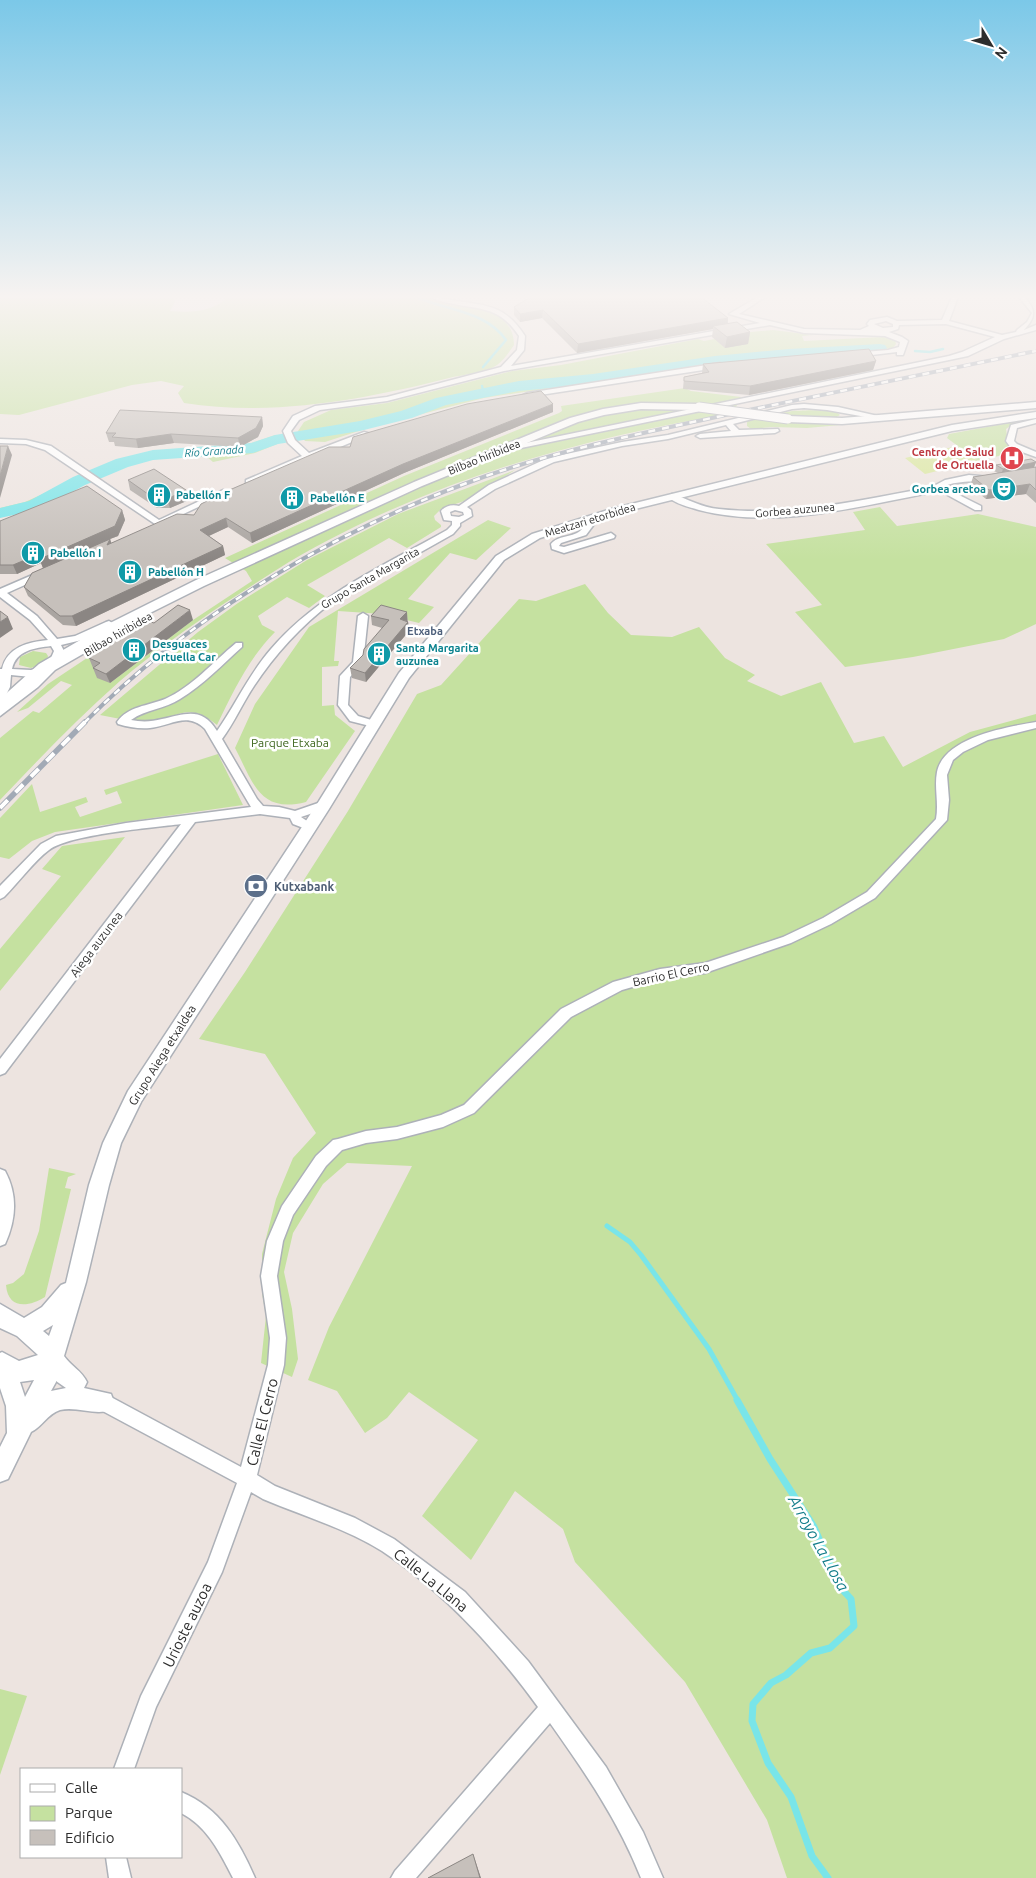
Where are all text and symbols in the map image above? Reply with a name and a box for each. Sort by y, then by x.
north arrow [966,20,1016,70]
text: N [992,44,1011,62]
street label: Bilbao hiribidea [446,437,522,477]
water label: Río Granada [184,443,244,459]
hospital icon: Centro de Salud de Ortuella [999,445,1025,471]
place label: Centro de Salud de Ortuella [912,446,994,471]
theatre icon: Gorbea aretoa [991,476,1017,502]
building icon: Pabellón F [146,482,172,508]
place label: Gorbea aretoa [912,483,986,495]
building icon: Pabellón E [279,485,305,511]
place label: Pabellón F [176,489,230,501]
place label: Pabellón E [310,492,365,504]
street label: Meatzari etorbidea [543,501,637,539]
street label: Gorbea auzunea [755,501,835,519]
building icon: Pabellón I [20,540,46,566]
street label: Grupo Santa Margarita [319,545,421,611]
place label: Pabellón I [50,547,101,559]
building icon: Pabellón H [117,559,143,585]
place label: Pabellón H [148,566,204,578]
street label: Bilbao hiribidea [82,610,154,658]
district label: Etxaba [407,625,443,637]
building icon: Desguaces Ortuella Car [121,637,147,663]
place label: Desguaces Ortuella Car [152,638,216,663]
building icon: Santa Margarita auzunea [366,641,392,667]
place label: Santa Margarita auzunea [396,642,479,667]
park label: Parque Etxaba [251,736,329,749]
bank icon: Kutxabank [243,873,269,899]
place label: Kutxabank [274,880,335,893]
street label: Aiega auzunea [67,909,125,979]
street label: Barrio El Cerro [631,960,711,988]
street label: Grupo Aiega etxaldea [126,1002,198,1108]
street label: Calle El Cerro [243,1376,281,1468]
water label: Arroyo La Llosa [785,1491,853,1594]
street label: Calle La Llana [390,1545,472,1615]
street label: Urioste auzoa [159,1580,215,1670]
legend [20,1768,182,1858]
text: Calle [65,1779,98,1796]
text: Parque [65,1804,113,1821]
text: Edificio [65,1829,114,1846]

